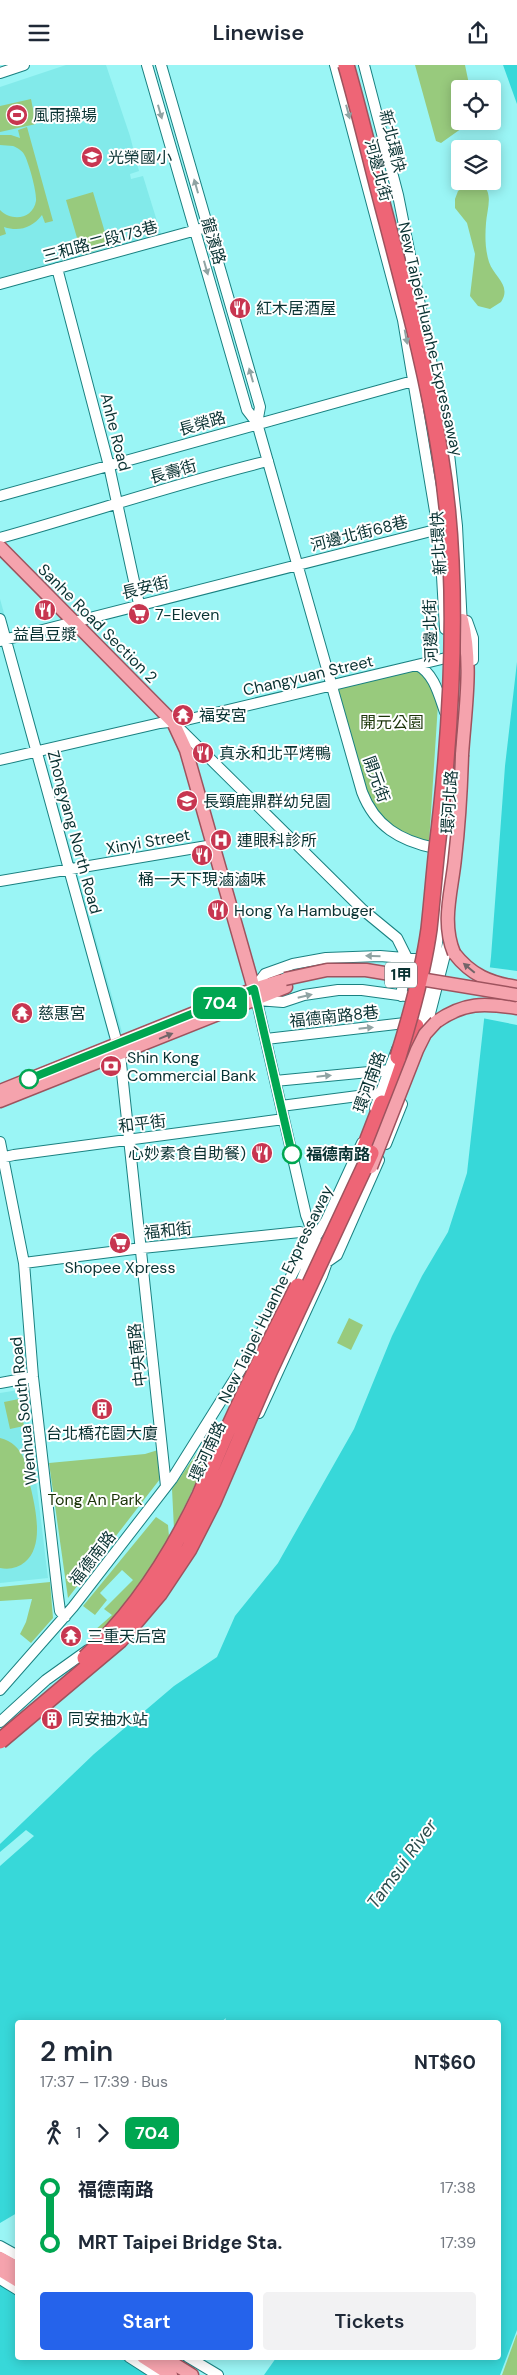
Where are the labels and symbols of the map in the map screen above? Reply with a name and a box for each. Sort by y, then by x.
sports icon: 風雨操場 [5,103,29,127]
one-way arrow [157,104,165,119]
place label: 風雨操場 [33,105,97,126]
one-way arrow [344,105,352,120]
street label: 新北環快 [375,108,410,175]
street label: 河邊北街 [360,136,397,204]
school or university icon: 光榮國小 [80,145,104,169]
place label: 光榮國小 [108,147,172,168]
one-way arrow [192,178,200,193]
street label: 龍濱路 [197,215,230,267]
street label: 三和路二段173巷 [40,216,160,267]
street label: New Taipei Huanhe Expressaway [393,220,468,458]
one-way arrow [202,260,210,275]
restaurant icon: 紅木居酒屋 [228,296,252,320]
place label: 紅木居酒屋 [256,298,336,319]
one-way arrow [403,329,411,345]
one-way arrow [247,368,255,383]
street label: Anhe Road [96,391,135,473]
street label: 長榮路 [176,407,228,440]
street label: 長壽街 [147,455,199,488]
street label: 新北環快 [426,510,451,575]
street label: 河邊北街68巷 [308,511,410,556]
street label: Sanhe Road Section 2 [33,559,162,688]
street label: 長安街 [119,571,171,603]
restaurant icon: 益昌豆漿 [33,598,57,622]
street label: 河邊北街 [419,599,442,663]
supermarket icon: 7-Eleven [127,602,151,626]
place label: 7-Eleven [155,604,219,625]
place label: 益昌豆漿 [13,624,77,645]
street label: Changyuan Street [241,650,375,701]
temple icon: 福安宮 [171,703,195,727]
place label: 福安宮 [199,705,247,726]
park label: 開元公園 [360,712,424,733]
restaurant icon: 真永和北平烤鴨 [191,741,215,765]
place label: 真永和北平烤鴨 [219,743,331,764]
street label: Zhongyang North Road [43,748,106,916]
street label: 開元街 [358,753,395,805]
street label: 環河北路 [437,769,462,835]
school or university icon: 長頸鹿鼎群幼兒園 [175,789,199,813]
place label: 長頸鹿鼎群幼兒園 [203,791,331,812]
street label: Xinyi Street [105,824,192,859]
hospital icon: 連眼科診所 [209,828,233,852]
place label: 連眼科診所 [237,830,317,851]
restaurant icon: 桶一天下現滷滷味 [190,843,214,867]
place label: 桶一天下現滷滷味 [138,869,266,890]
restaurant icon: Hong Ya Hambuger [206,898,230,922]
place label: Hong Ya Hambuger [234,900,375,921]
one-way arrow [365,952,381,960]
road number: 1甲 [385,963,417,987]
one-way arrow [462,963,475,974]
line badge: 704 [191,987,249,1019]
one-way arrow [297,992,312,1000]
temple icon: 慈惠宮 [10,1001,34,1025]
street label: 福德南路8巷 [288,1001,380,1032]
place label: 慈惠宮 [38,1003,86,1024]
one-way arrow [359,1024,375,1032]
one-way arrow [158,1031,173,1039]
place label: Shin Kong Commercial Bank [127,1047,256,1086]
street label: 環河南路 [349,1049,390,1116]
bank icon: Shin Kong Commercial Bank [99,1054,123,1078]
unlabelled marker [19,1069,39,1089]
one-way arrow [316,1072,332,1080]
street label: 和平街 [117,1110,167,1137]
restaurant icon: 心妙素食自助餐) [250,1141,274,1165]
place label: 心妙素食自助餐) [128,1143,246,1164]
marker: 福德南路 [282,1144,302,1164]
place label: 福德南路 [306,1144,370,1165]
street label: New Taipei Huanhe Expressaway [213,1182,338,1407]
street label: 福和街 [143,1218,193,1243]
supermarket icon: Shopee Xpress [108,1231,132,1255]
place label: Shopee Xpress [65,1257,175,1278]
street label: 中央南路 [124,1322,151,1388]
street label: Wenhua South Road [5,1336,42,1486]
building icon: 台北橋花園大廈 [90,1397,114,1421]
street label: 環河南路 [184,1418,230,1485]
place label: 台北橋花園大廈 [46,1423,158,1444]
park label: Tong An Park [47,1489,143,1510]
street label: 福德南路 [64,1527,120,1590]
temple icon: 三重天后宮 [59,1624,83,1648]
place label: 三重天后宮 [87,1626,167,1647]
building icon: 同安抽水站 [40,1707,64,1731]
place label: 同安抽水站 [68,1709,148,1730]
water label: Tamsui River [361,1813,443,1914]

